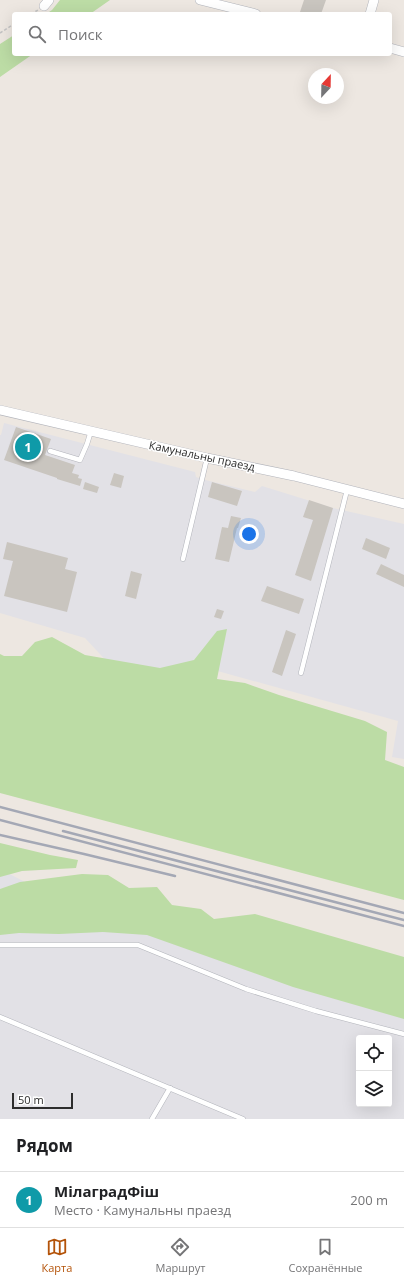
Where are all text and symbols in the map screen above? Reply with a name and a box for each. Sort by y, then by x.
search box [12,12,392,56]
icon: search [26,23,48,45]
text: Поиск [58,24,102,44]
north arrow [308,68,344,104]
pin: 1 [15,432,41,462]
street label: Камунальны праезд [148,437,257,474]
your location [239,524,259,544]
map controls [356,1035,392,1107]
button: locate [356,1035,392,1071]
button: layers [356,1071,392,1107]
scale bar [12,1091,73,1110]
text: 50 m [18,1092,44,1107]
text: Рядом [16,1134,73,1157]
text: МілаградФіш [54,1181,159,1201]
text: 1 [25,1191,33,1209]
text: 200 m [350,1191,388,1209]
text: Место · Камунальны праезд [54,1201,231,1219]
tab: Карта [42,1236,72,1275]
tab: Маршрут [156,1236,205,1275]
tab: Сохранённые [289,1236,362,1275]

